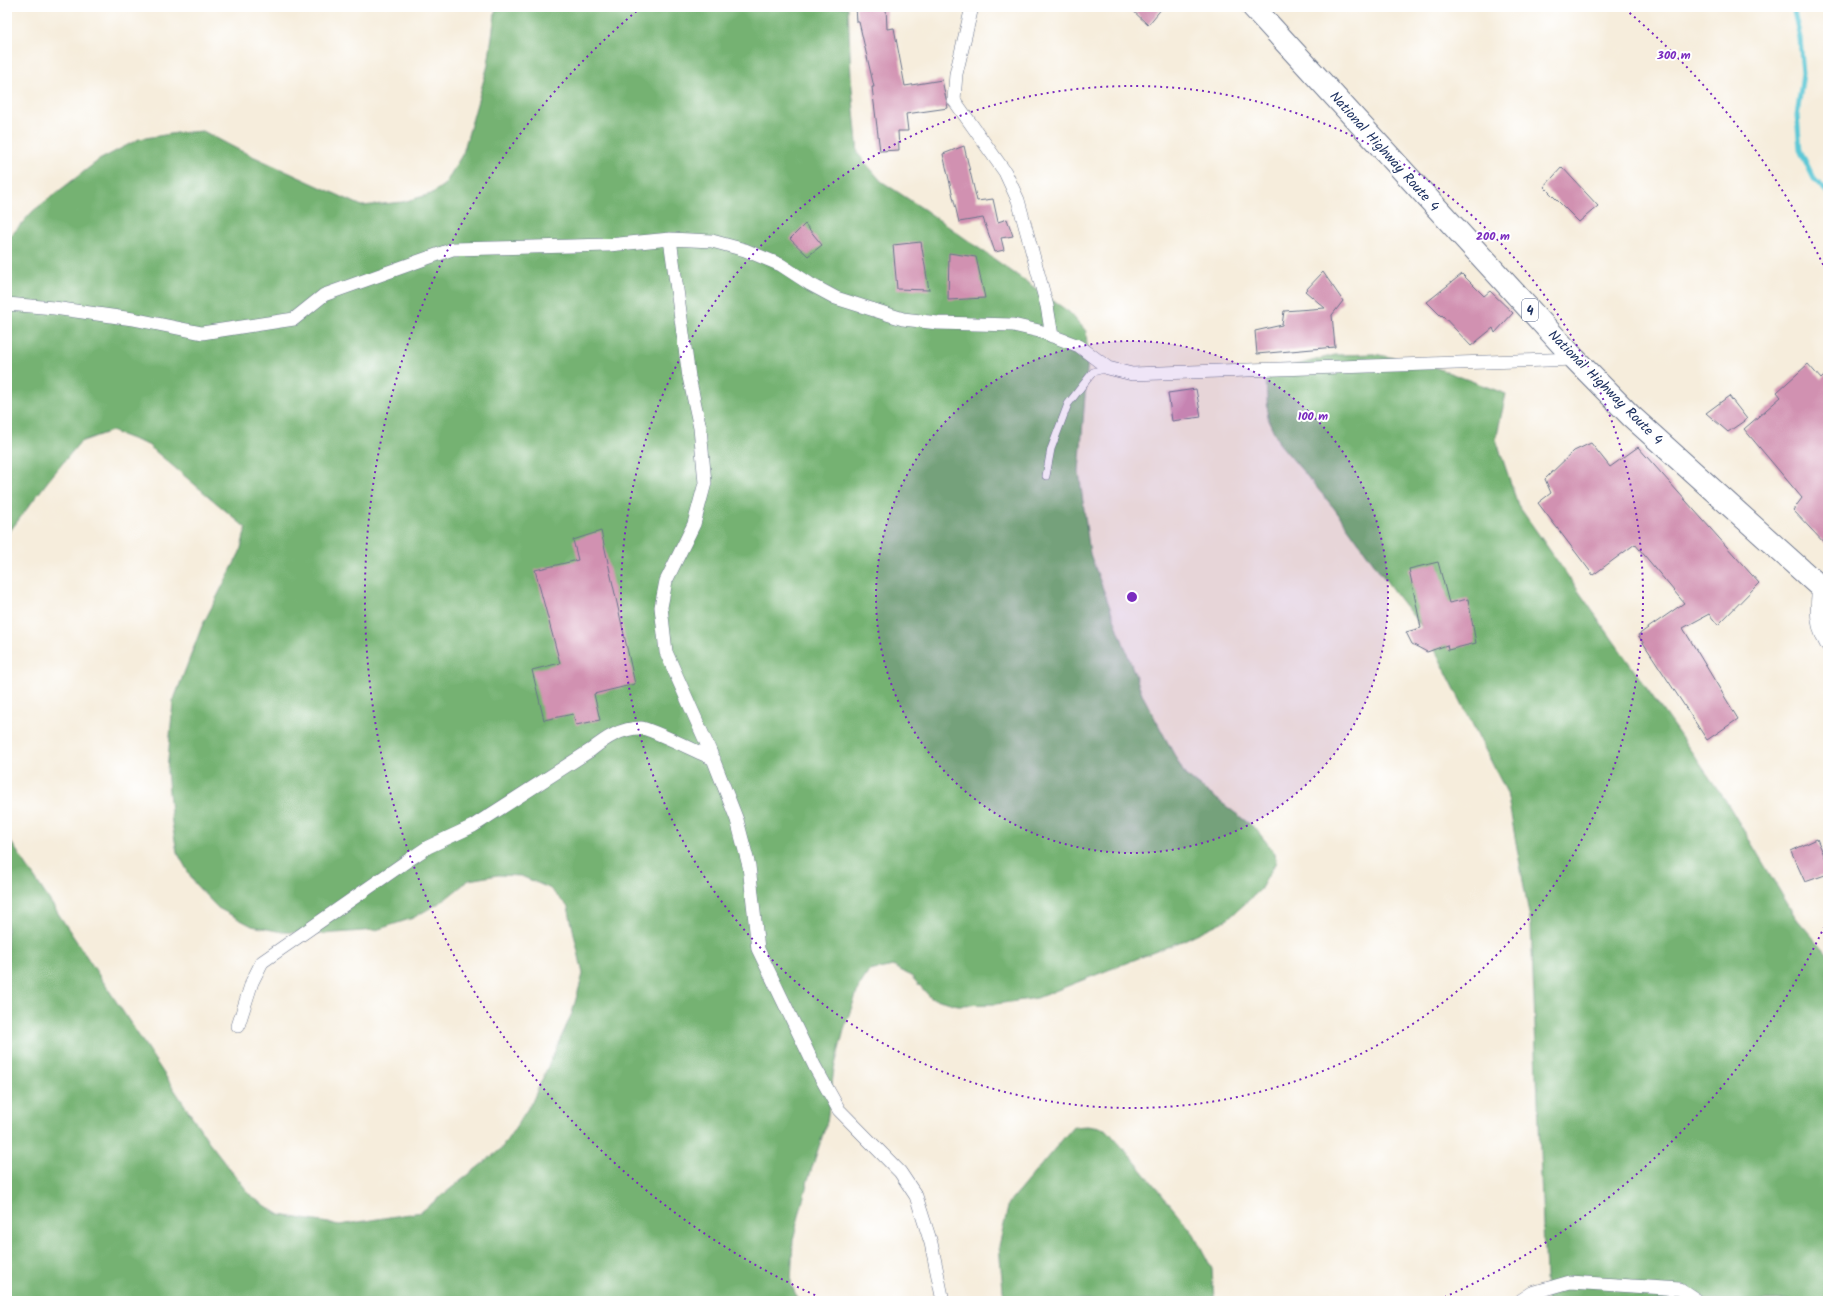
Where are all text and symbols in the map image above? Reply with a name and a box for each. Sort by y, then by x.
text: 300 m [1656,46,1691,65]
street label: National Highway Route 4 [1324,87,1445,217]
text: 200 m [1476,227,1510,246]
road number: 4 [1522,299,1538,321]
street label: National Highway Route 4 [1543,325,1668,451]
text: 100 m [1298,407,1328,426]
centre of rings [1125,590,1139,604]

